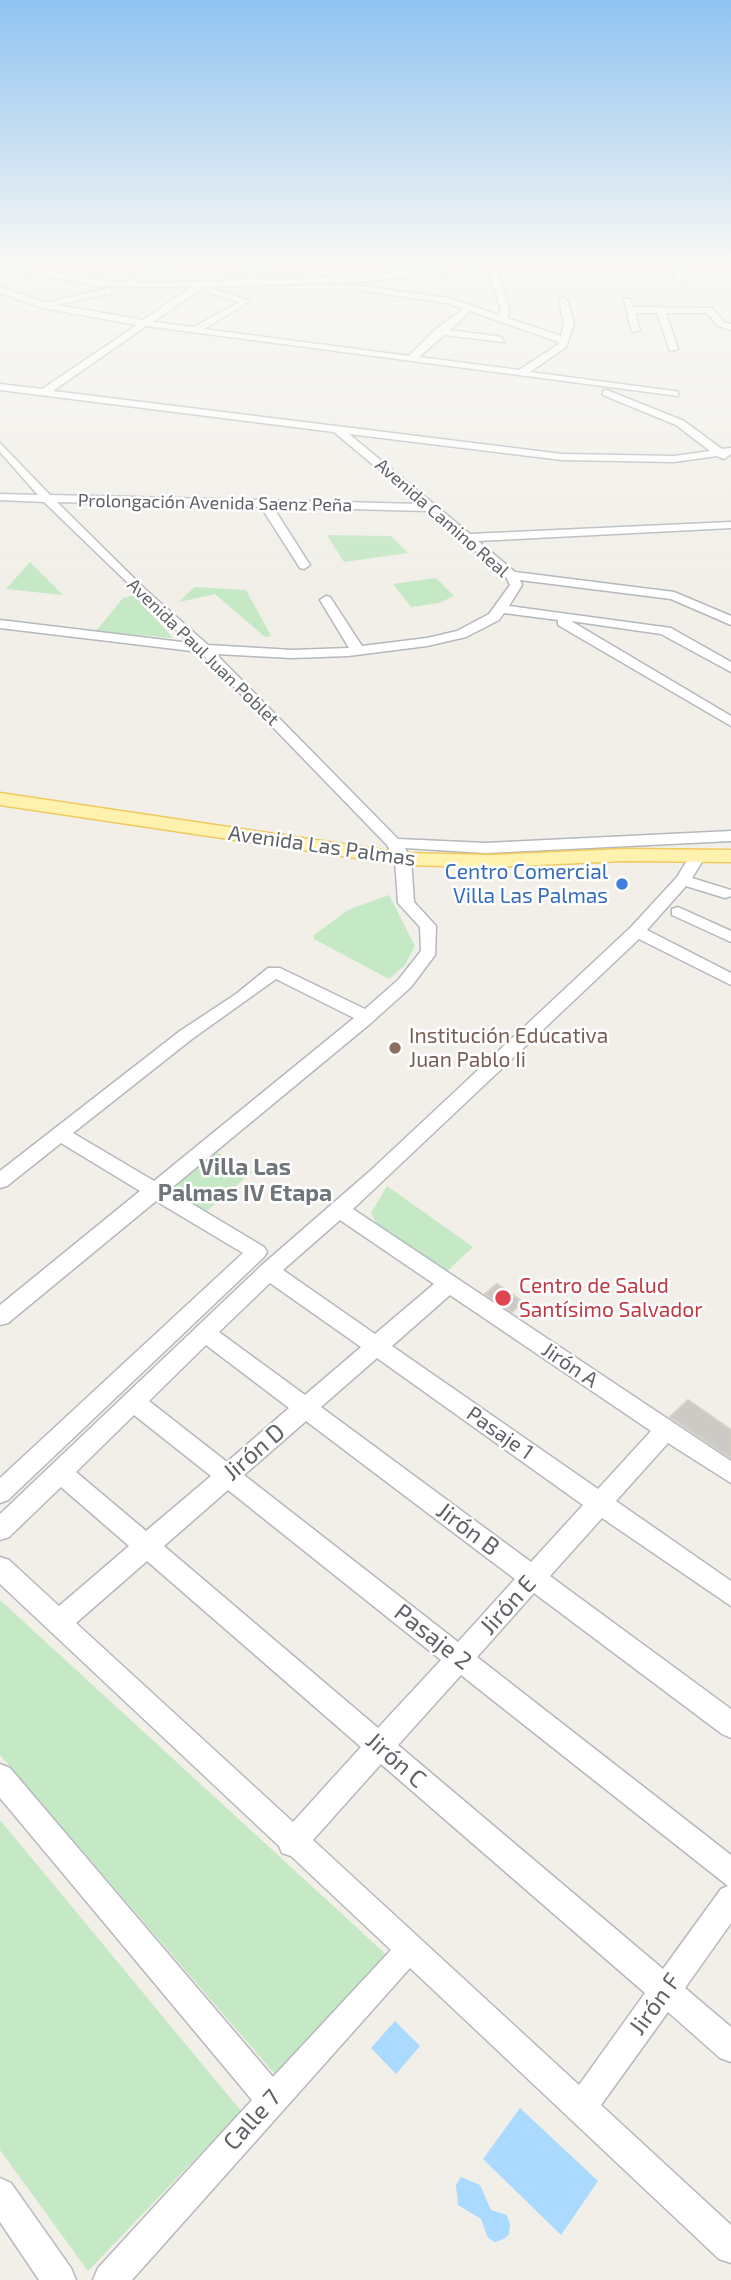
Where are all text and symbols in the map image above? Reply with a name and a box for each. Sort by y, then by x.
street label: Avenida Camino Real [371,454,513,582]
street label: Prolongación Avenida Saenz Peña [78,490,352,516]
street label: Avenida Paul Juan Poblet [123,574,283,730]
street label: Avenida Las Palmas [227,820,417,872]
place label: Centro Comercial Villa Las Palmas [445,859,608,909]
marker: Centro Comercial Villa Las Palmas [614,876,630,892]
place label: Institución Educativa Juan Pablo Ii [409,1023,608,1073]
marker: Institución Educativa Juan Pablo Ii [387,1040,403,1056]
district label: Villa Las Palmas IV Etapa [158,1153,332,1207]
place label: Centro de Salud Santísimo Salvador [519,1273,703,1323]
marker: Centro de Salud Santísimo Salvador [493,1288,513,1308]
street label: Jirón A [537,1337,603,1393]
street label: Pasaje 1 [462,1401,538,1465]
street label: Jirón D [217,1417,291,1487]
street label: Jirón B [431,1496,505,1562]
street label: Jirón E [474,1569,542,1641]
street label: Pasaje 2 [389,1598,477,1676]
street label: Jirón C [360,1726,432,1794]
street label: Jirón F [623,1968,687,2040]
street label: Calle 7 [217,2084,287,2156]

